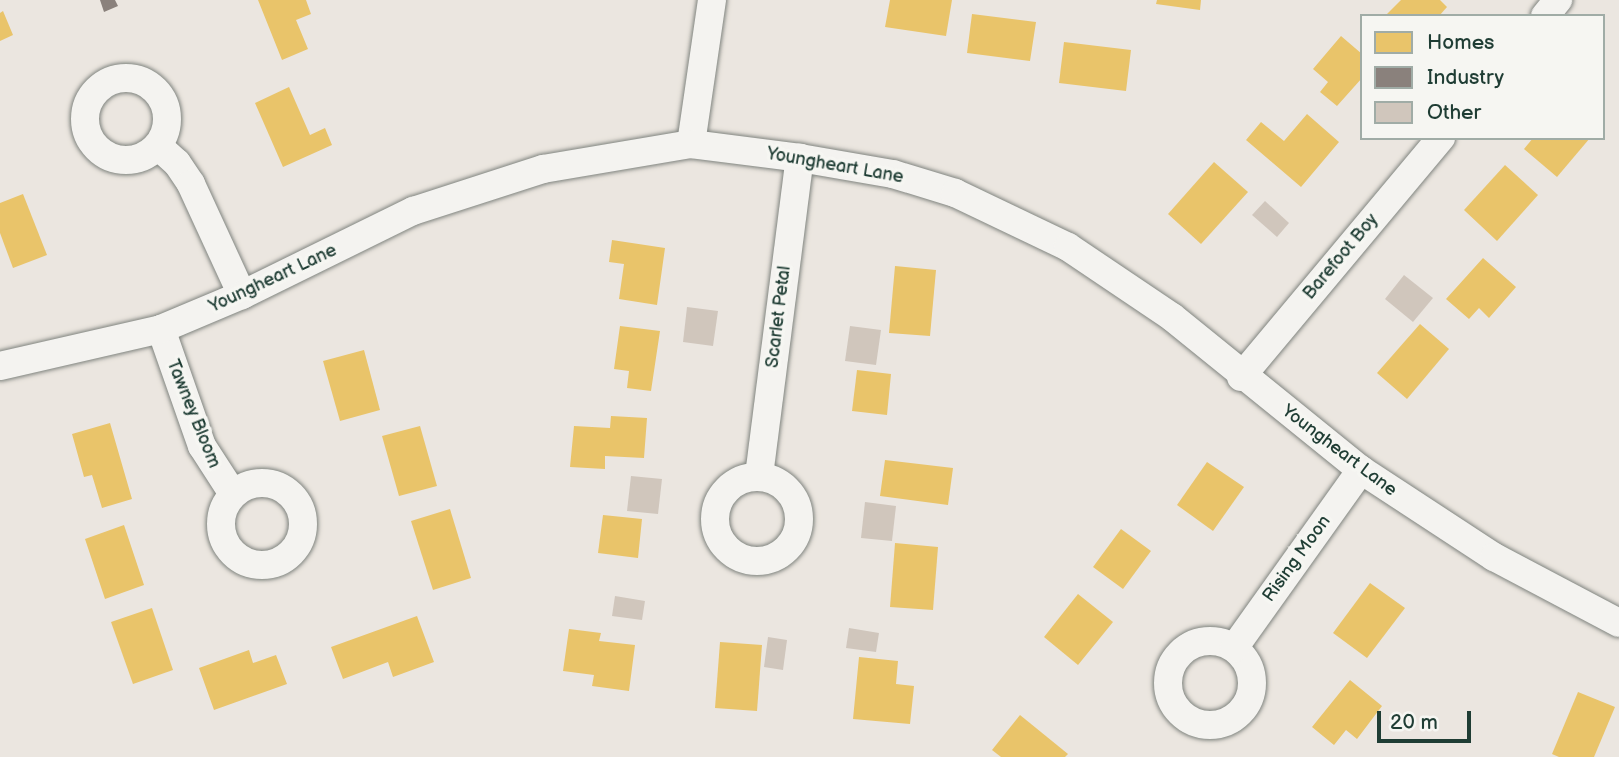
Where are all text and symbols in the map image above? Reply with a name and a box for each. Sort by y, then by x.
legend [1360,14,1605,140]
text: Homes [1427,30,1495,55]
text: Industry [1427,65,1504,90]
text: Other [1427,100,1481,125]
street label: Youngheart Lane [765,143,905,189]
street label: Barefoot Boy [1299,210,1383,304]
street label: Youngheart Lane [206,240,340,318]
street label: Scarlet Petal [762,265,796,369]
street label: Tawney Bloom [161,356,225,472]
street label: Youngheart Lane [1277,401,1401,501]
street label: Rising Moon [1258,512,1336,606]
scale bar [1381,698,1476,742]
text: 20 m [1390,710,1438,735]

